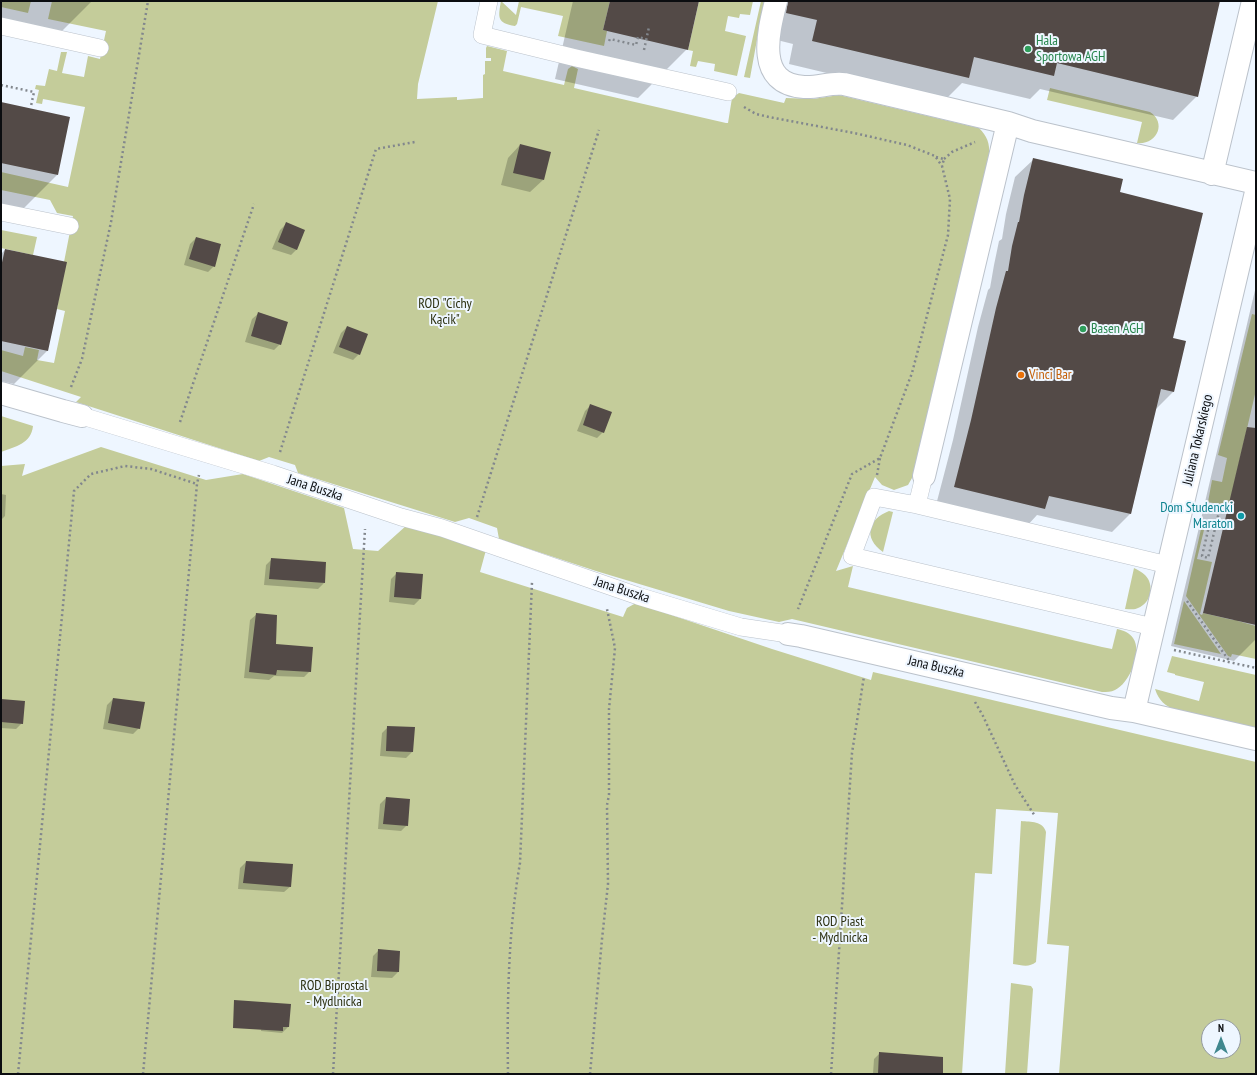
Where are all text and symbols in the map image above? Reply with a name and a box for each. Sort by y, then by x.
place label: Hala Sportowa AGH [1036,33,1106,66]
marker: Hala Sportowa AGH [1023,44,1033,54]
park label: ROD "Cichy Kącik" [418,296,472,328]
place label: Basen AGH [1091,321,1144,337]
marker: Basen AGH [1078,324,1088,334]
place label: Vinci Bar [1029,367,1072,383]
marker: Vinci Bar [1016,370,1026,380]
street label: Juliana Tokarskiego [1179,393,1217,487]
street label: Jana Buszka [285,471,345,505]
place label: Dom Studencki Maraton [1160,500,1233,532]
marker: Dom Studencki Maraton [1236,511,1246,521]
street label: Jana Buszka [592,573,652,607]
street label: Jana Buszka [906,652,966,682]
park label: ROD Piast - Mydlnicka [812,914,868,946]
park label: ROD Biprostal - Mydlnicka [300,978,368,1010]
north arrow [1201,1019,1241,1059]
text: N [1218,1021,1224,1035]

